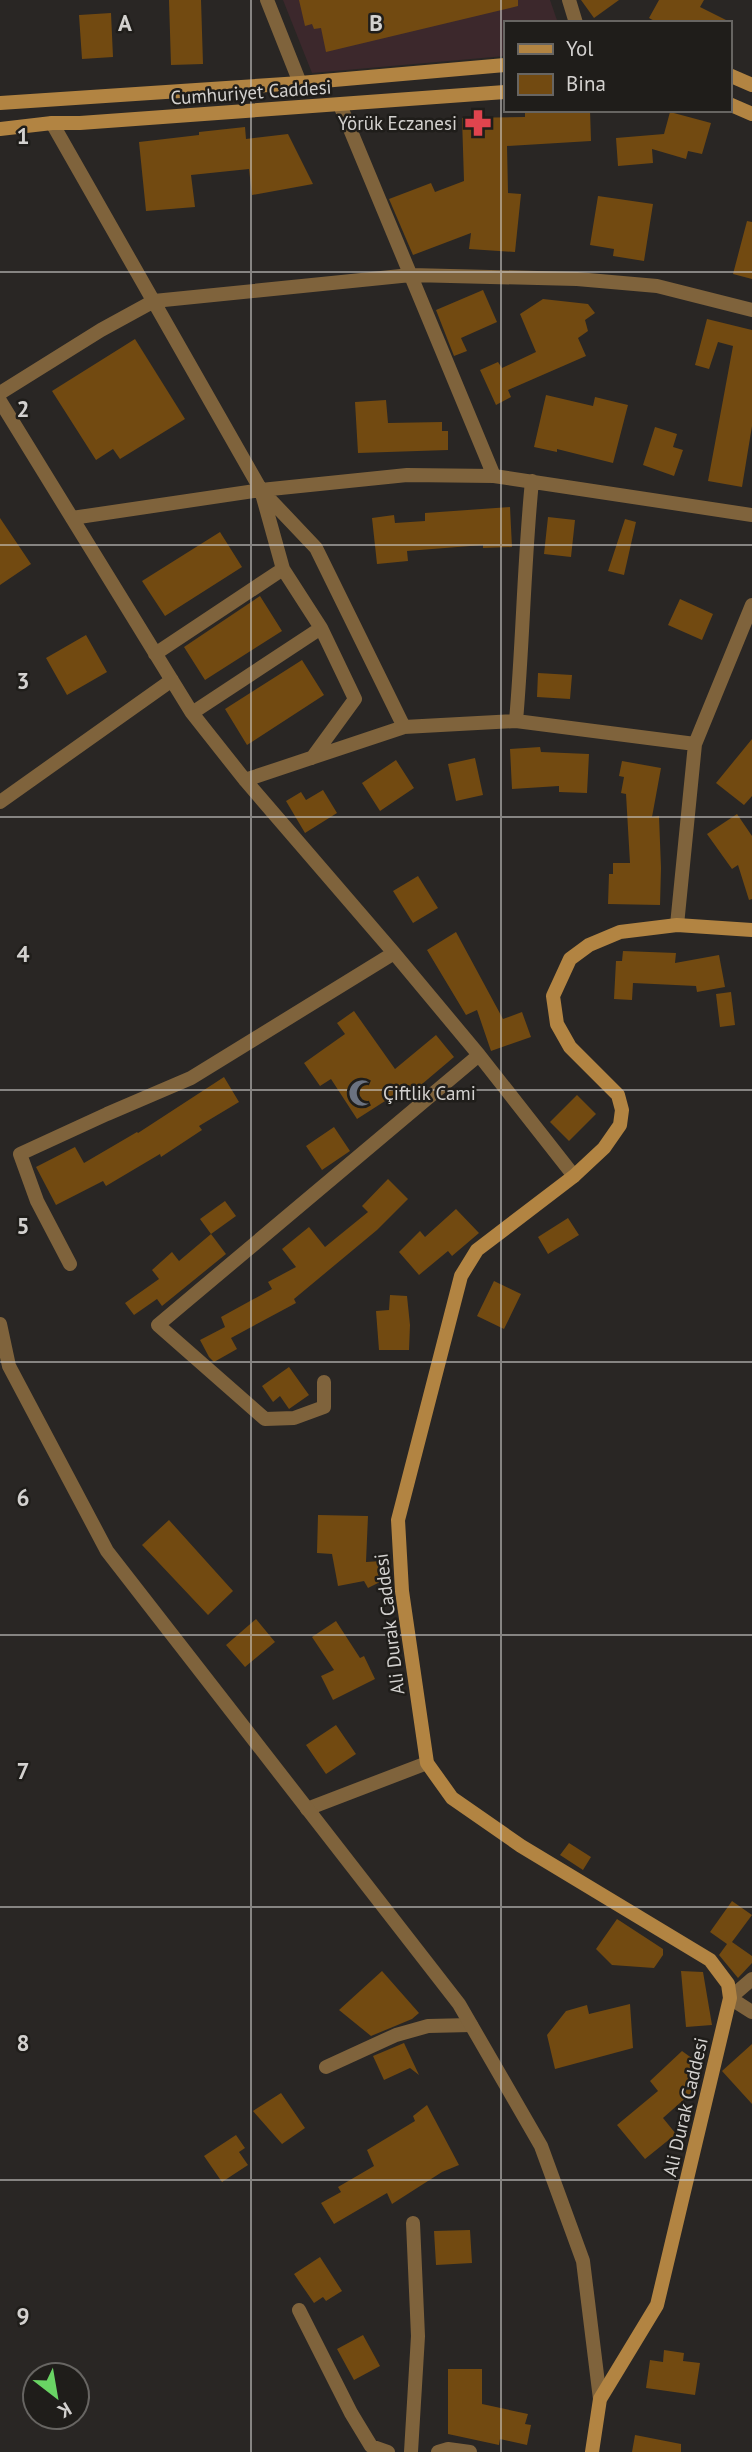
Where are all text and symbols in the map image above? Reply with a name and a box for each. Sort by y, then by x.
text: A [118,8,132,37]
text: B [369,8,383,37]
legend [504,21,731,112]
text: Yol [566,35,593,62]
text: Bina [566,70,606,97]
street label: Cumhuriyet Caddesi [170,74,332,110]
pharmacy icon: Yörük Eczanesi [463,108,493,138]
place label: Yörük Eczanesi [338,111,457,135]
text: 1 [16,121,30,150]
text: 2 [16,394,30,423]
text: 3 [16,666,30,695]
text: 4 [16,939,30,968]
mosque icon: Çiftlik Cami [347,1078,377,1108]
place label: Çiftlik Cami [383,1081,476,1105]
text: 5 [16,1211,30,1240]
text: 6 [16,1483,30,1512]
street label: Ali Durak Caddesi [368,1552,410,1696]
text: 7 [16,1756,30,1785]
text: 8 [16,2028,30,2057]
street label: Ali Durak Caddesi [657,2035,713,2179]
text: 9 [16,2301,30,2330]
north arrow [21,2361,91,2431]
text: K [53,2397,76,2424]

